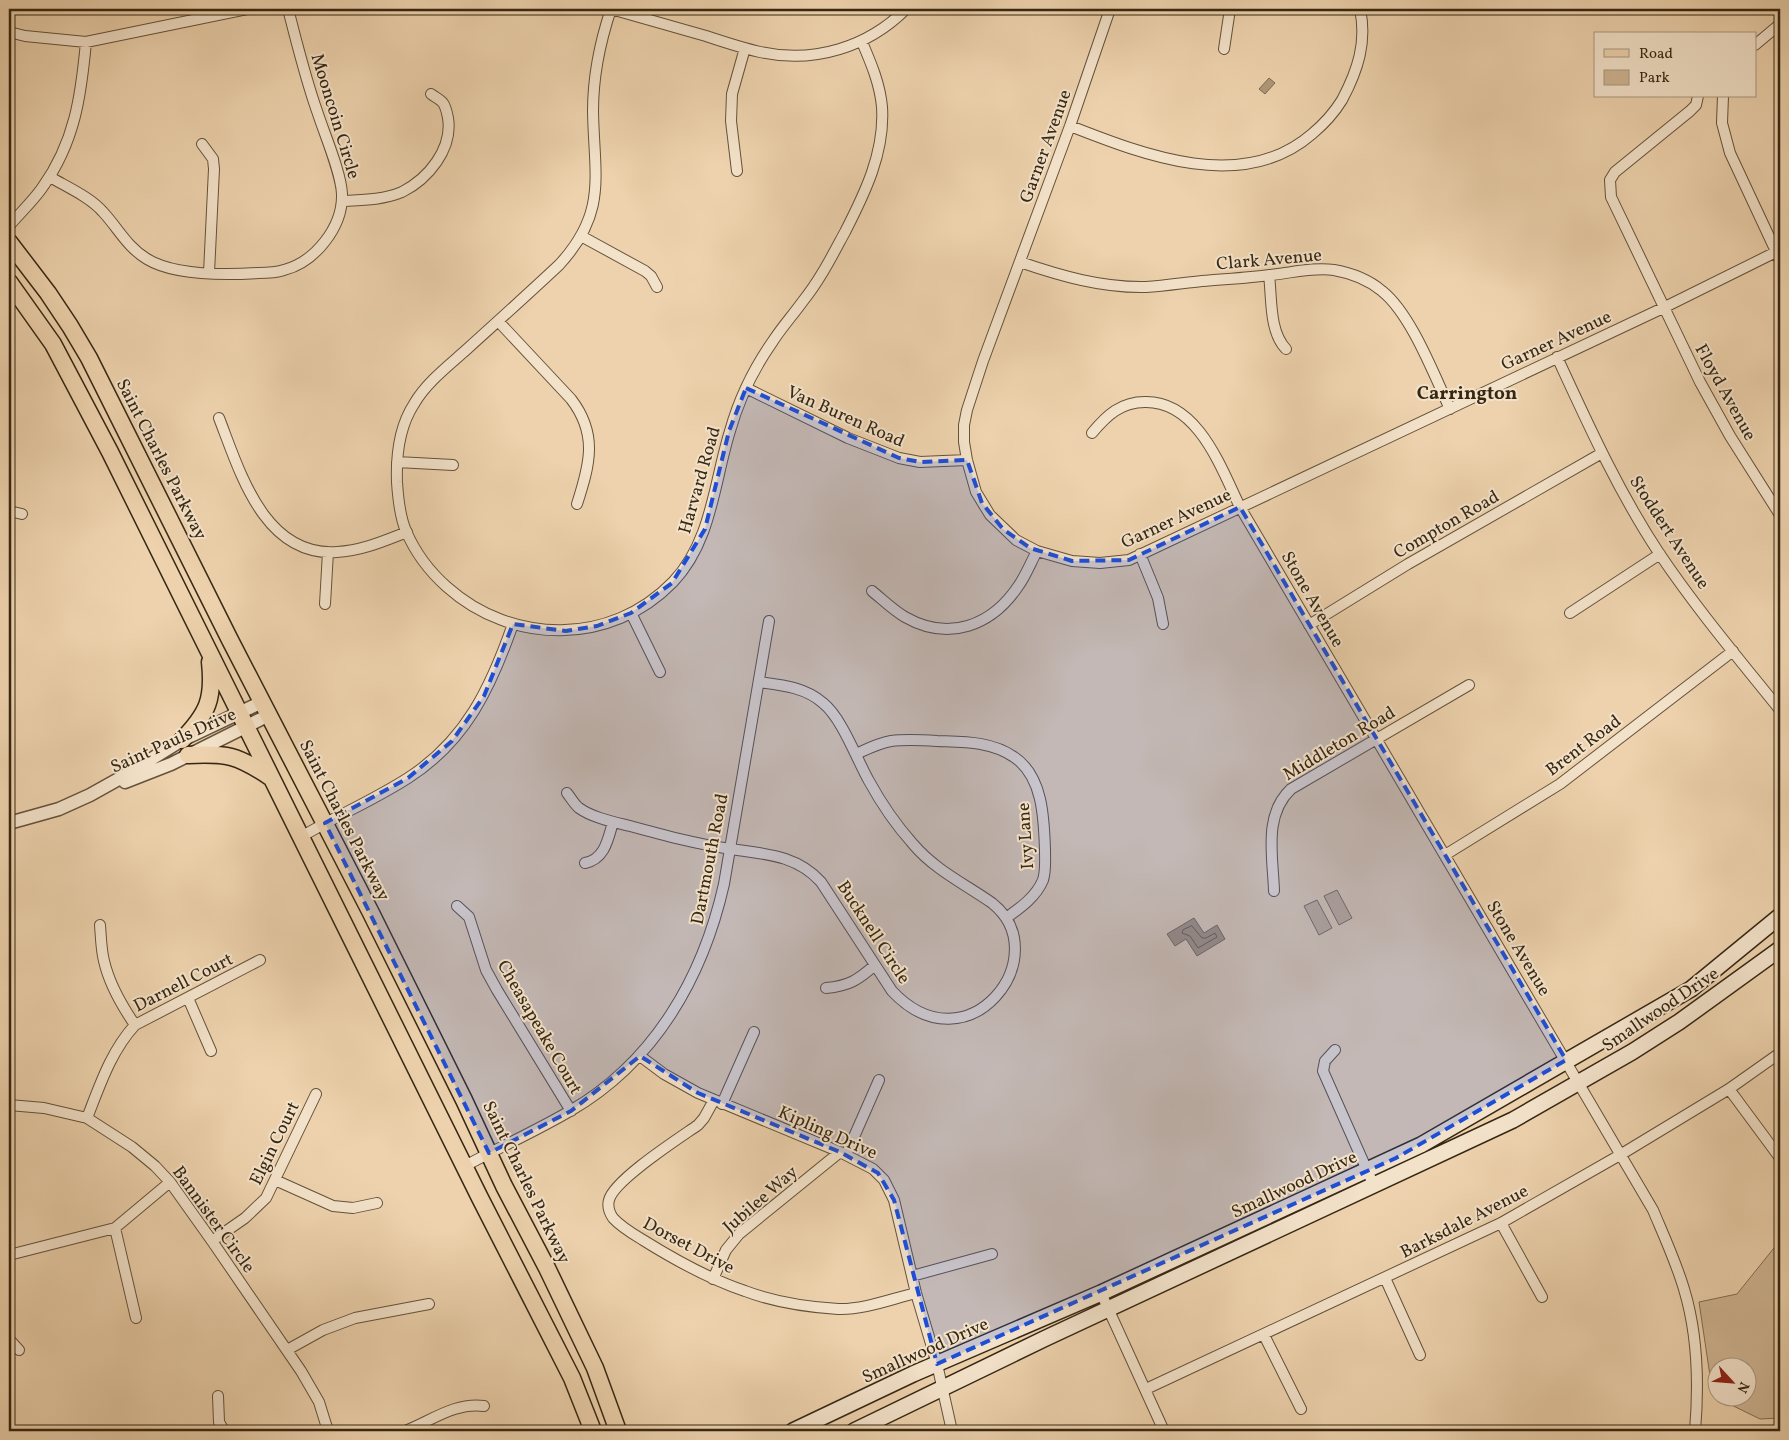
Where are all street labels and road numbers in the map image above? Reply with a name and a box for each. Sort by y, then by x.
street label: Mooncoin Circle [304,51,366,182]
street label: Garner Avenue [1014,86,1079,207]
street label: Clark Avenue [1215,243,1323,278]
street label: Garner Avenue [1497,305,1616,378]
street label: Floyd Avenue [1688,340,1762,446]
street label: Saint Charles Parkway [109,375,212,545]
street label: Van Buren Road [783,380,908,455]
street label: Harvard Road [673,424,728,537]
street label: Stoddert Avenue [1623,471,1715,594]
street label: Garner Avenue [1117,483,1236,556]
street label: Compton Road [1389,485,1504,566]
street label: Stone Avenue [1274,547,1349,653]
street label: Middleton Road [1279,701,1401,788]
street label: Saint Pauls Drive [107,702,240,780]
street label: Brent Road [1541,710,1627,783]
street label: Saint Charles Parkway [292,736,395,906]
street label: Dartmouth Road [686,792,735,927]
street label: Ivy Lane [1012,802,1041,870]
street label: Bucknell Circle [830,876,916,989]
street label: Stone Avenue [1479,896,1556,1001]
street label: Darnell Court [130,948,238,1019]
street label: Cheasapeake Court [490,956,587,1100]
street label: Smallwood Drive [1597,962,1724,1059]
street label: Saint Charles Parkway [475,1097,576,1268]
street label: Elgin Court [244,1098,306,1190]
street label: Kipling Drive [774,1100,881,1166]
street label: Smallwood Drive [1228,1145,1362,1225]
street label: Jubilee Way [718,1160,804,1240]
street label: Bannister Circle [165,1161,260,1279]
street label: Barksdale Avenue [1396,1179,1533,1265]
street label: Dorset Drive [638,1212,738,1281]
street label: Smallwood Drive [858,1312,993,1390]

